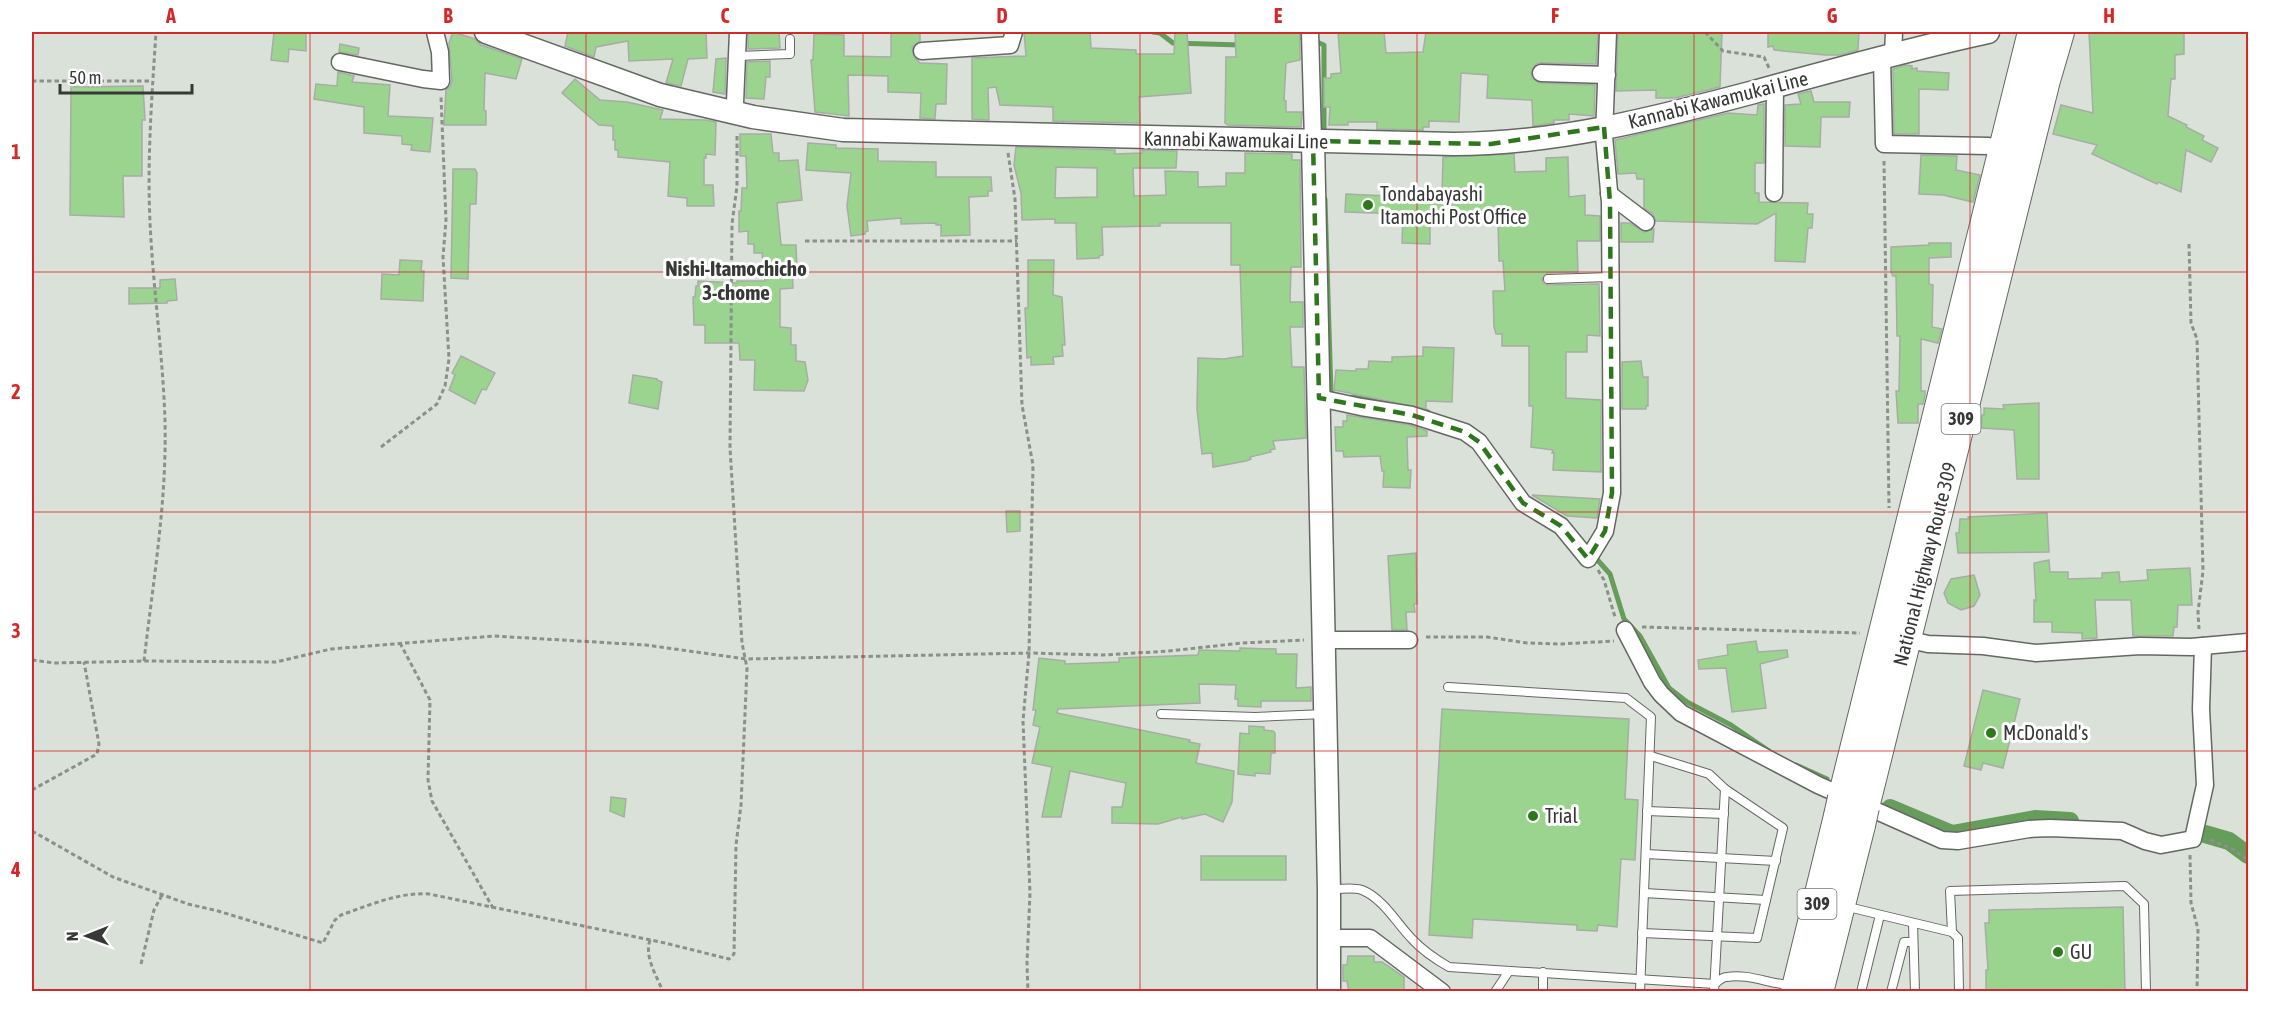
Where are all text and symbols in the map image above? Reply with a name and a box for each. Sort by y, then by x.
text: A [165,4,176,27]
text: B [443,4,453,27]
text: C [721,4,730,27]
text: D [996,4,1008,27]
text: E [1274,4,1283,27]
text: F [1551,4,1559,27]
text: G [1827,4,1838,27]
text: H [2103,4,2115,27]
scale bar [60,57,192,95]
street label: Kannabi Kawamukai Line [1626,66,1810,133]
text: 50 m [69,67,101,88]
street label: Kannabi Kawamukai Line [1144,126,1328,153]
text: 1 [11,140,21,163]
place label: Tondabayashi Itamochi Post Office [1380,182,1527,228]
marker: Tondabayashi Itamochi Post Office [1361,198,1375,212]
district label: Nishi-Itamochicho 3-chome [665,256,807,304]
text: 2 [11,380,21,403]
road number: 309 [1942,404,1980,434]
street label: National Highway Route 309 [1888,460,1961,668]
text: 3 [11,619,21,642]
place label: McDonald's [2003,721,2088,744]
marker: McDonald's [1984,726,1998,740]
place label: Trial [1545,804,1578,827]
marker: Trial [1526,809,1540,823]
text: 4 [10,858,21,881]
road number: 309 [1798,889,1836,919]
north arrow [57,906,117,966]
text: N [63,931,81,941]
place label: GU [2070,940,2092,963]
marker: GU [2051,945,2065,959]

